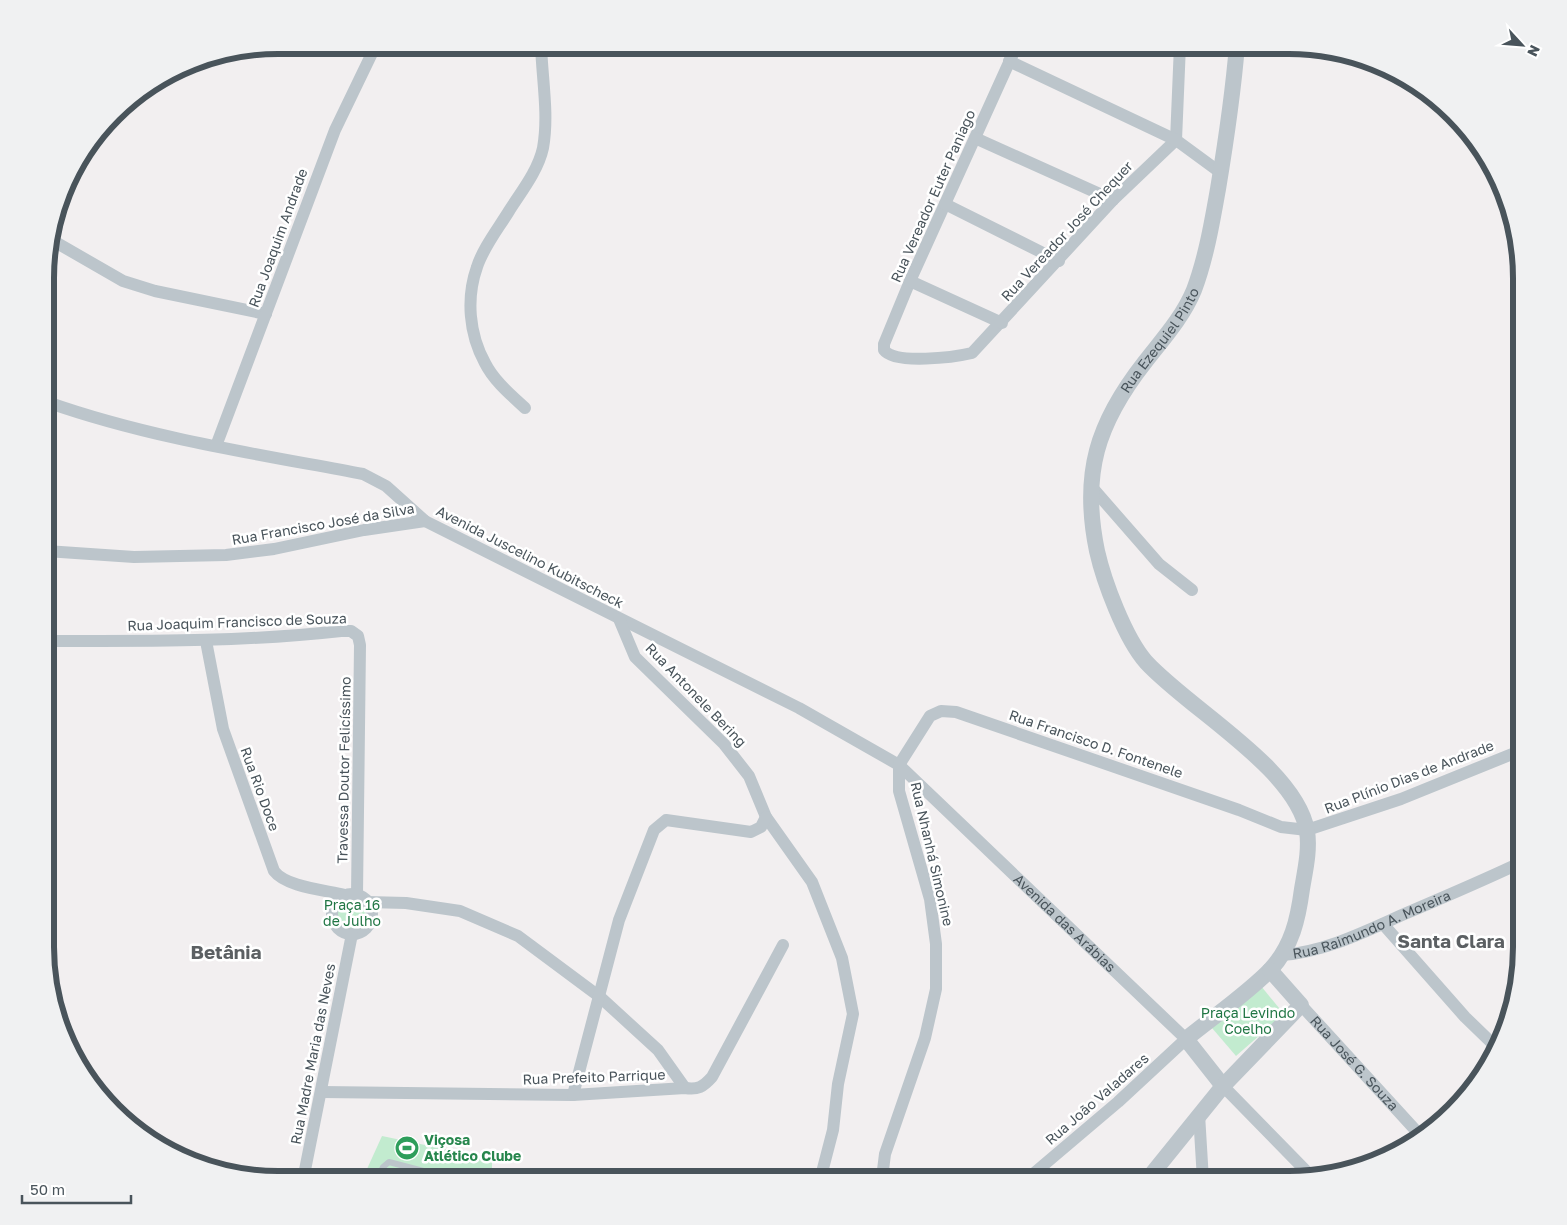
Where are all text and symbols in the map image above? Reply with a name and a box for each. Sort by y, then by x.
north arrow [1497,20,1547,70]
text: N [1524,42,1544,59]
street label: Rua Vereador Euter Paniago [887,107,978,285]
street label: Rua Vereador José Chequer [997,157,1136,304]
street label: Rua Joaquim Andrade [244,166,311,310]
street label: Rua Ezequiel Pinto [1116,285,1202,396]
street label: Rua Francisco José da Silva [230,499,416,548]
street label: Avenida Juscelino Kubitscheck [434,502,627,611]
street label: Rua Joaquim Francisco de Souza [127,609,347,634]
street label: Rua Antonele Bering [642,639,750,750]
street label: Travessa Doutor Felicíssimo [333,676,354,864]
street label: Rua Francisco D. Fontenele [1007,706,1185,781]
street label: Rua Plínio Dias de Andrade [1322,736,1496,817]
street label: Rua Rio Doce [237,744,284,833]
street label: Rua Nhanhá Simonine [908,780,957,928]
street label: Avenida das Arábias [1010,870,1119,975]
street label: Rua Raimundo A. Moreira [1291,886,1453,962]
park label: Praça 16 de Julho [323,896,381,929]
district label: Santa Clara [1397,929,1505,952]
district label: Betânia [191,940,261,963]
street label: Rua Madre Maria das Neves [287,962,338,1146]
park label: Praça Levindo Coelho [1201,1004,1295,1037]
street label: Rua José G. Souza [1307,1012,1402,1114]
street label: Rua João Valadares [1042,1049,1152,1148]
street label: Rua Prefeito Parrique [522,1066,666,1087]
place label: Viçosa Atlético Clube [424,1131,521,1164]
sports icon: Viçosa Atlético Clube [394,1135,420,1161]
scale bar [22,1172,131,1204]
text: 50 m [30,1180,65,1198]

